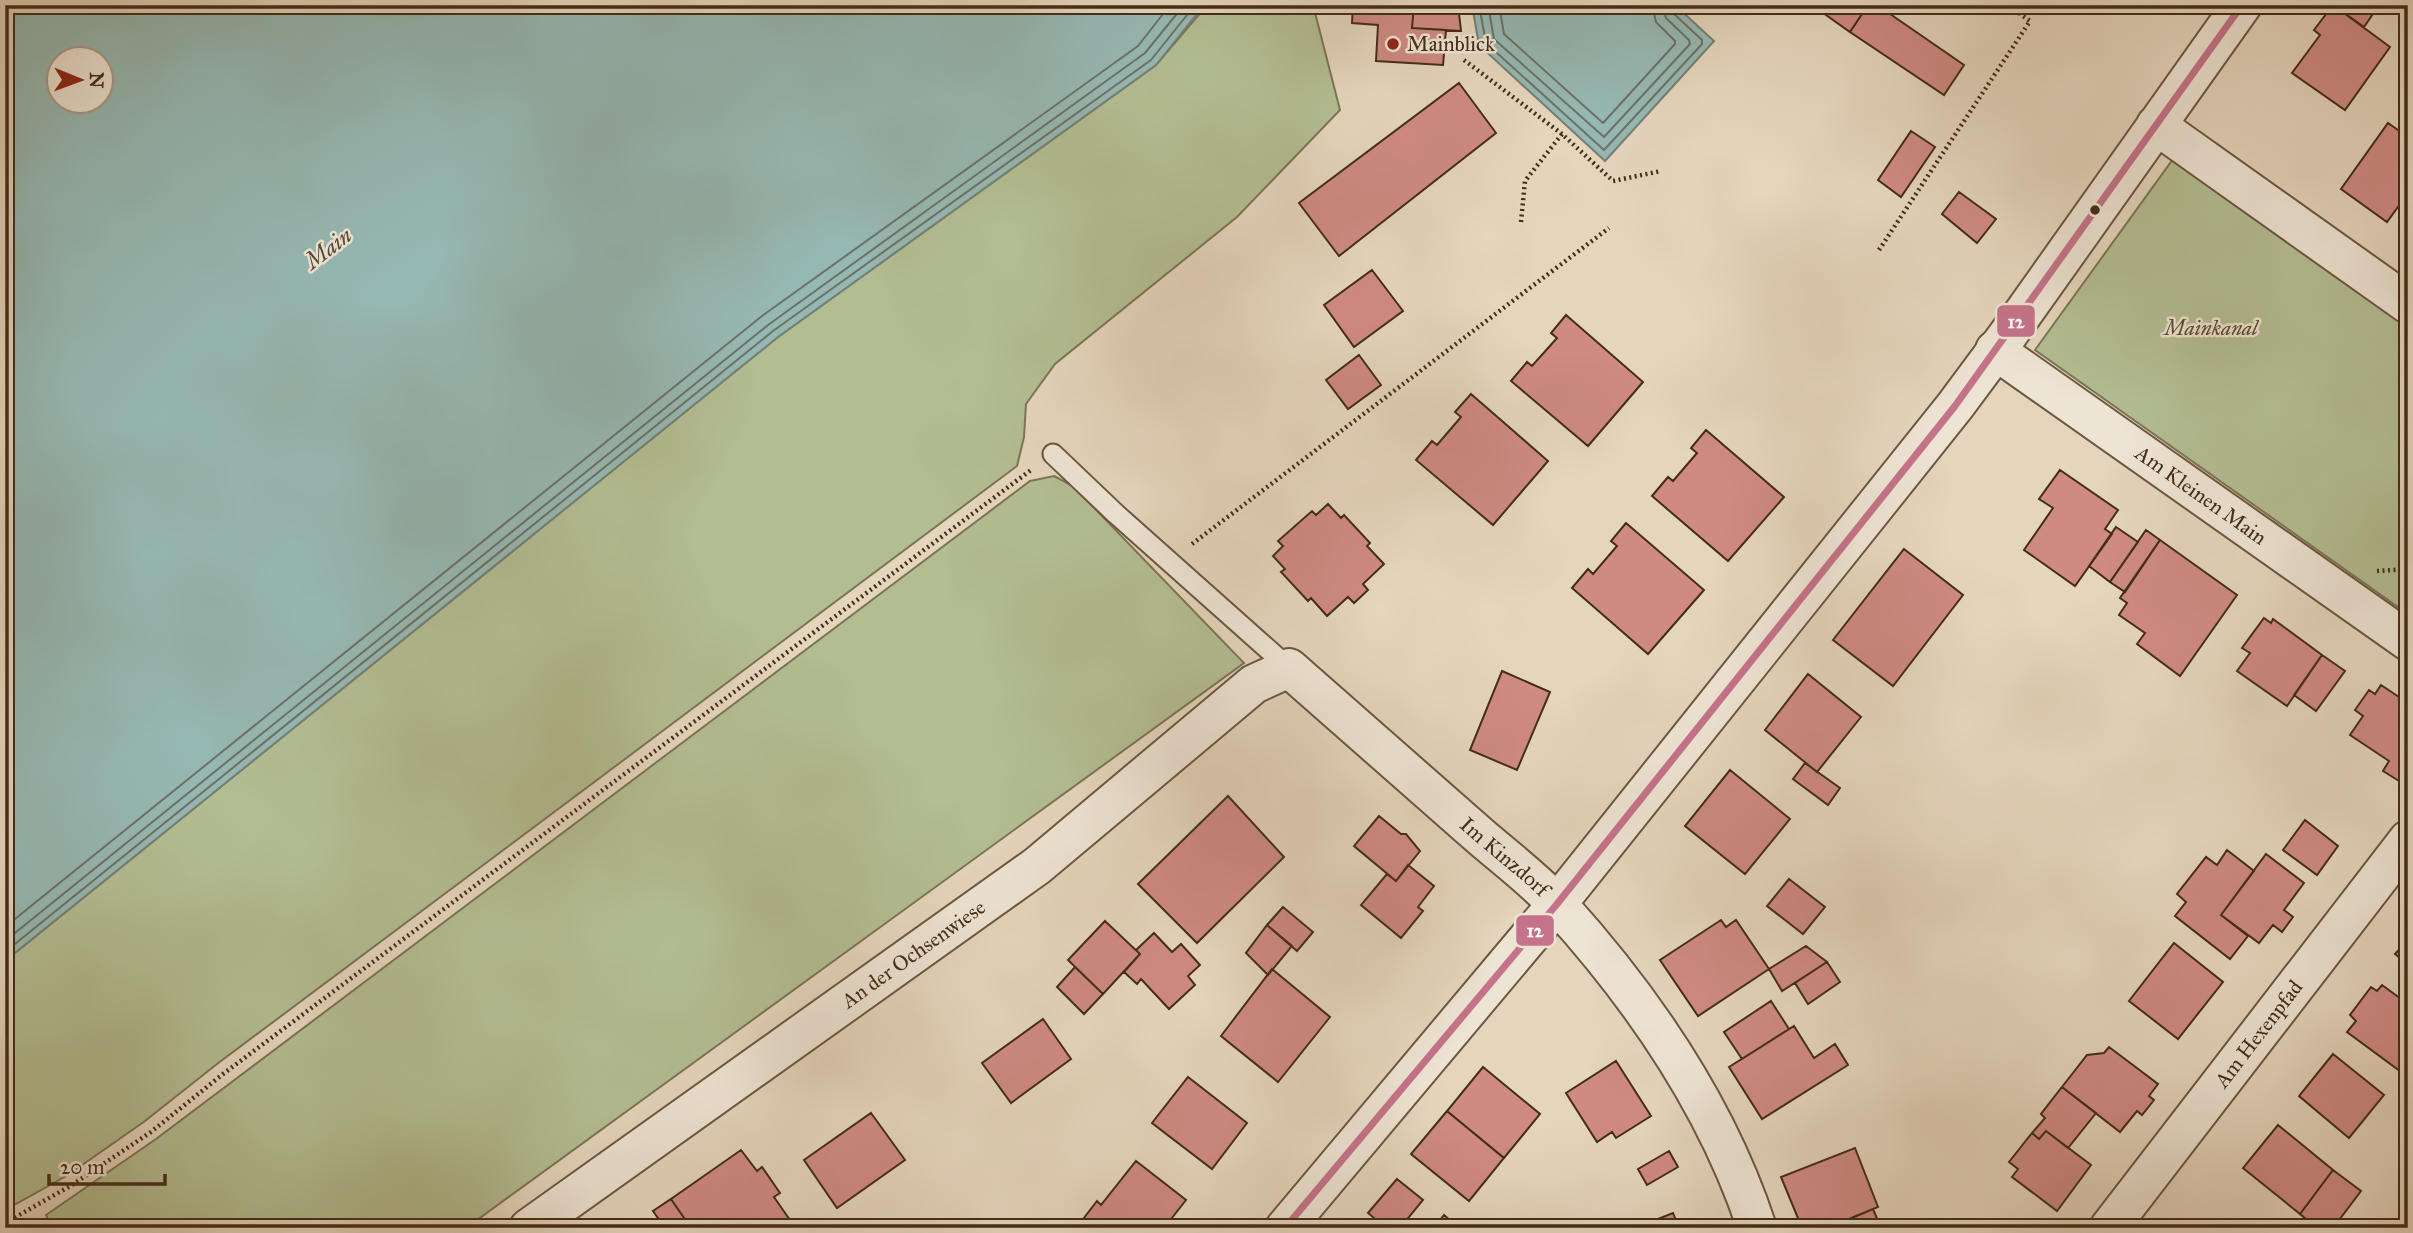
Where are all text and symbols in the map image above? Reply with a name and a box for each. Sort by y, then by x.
place label: Mainblick [1407,31,1495,57]
marker: Mainblick [1385,36,1401,52]
north arrow [46,46,116,116]
text: N [85,72,108,89]
unlabelled marker [2088,203,2102,217]
water label: Main [297,221,357,276]
line badge: 12 [1996,304,2036,338]
text: 12 [2008,310,2025,333]
park label: Mainkanal [2162,315,2260,341]
street label: Am Kleinen Main [2129,439,2272,550]
street label: Im Kinzdorf [1455,811,1557,904]
street label: An der Ochsenwiese [836,894,991,1015]
line badge: 12 [1515,914,1555,947]
text: 12 [1527,919,1544,942]
street label: Am Hexenpfad [2208,974,2309,1094]
scale bar [49,1142,164,1186]
text: 20 m [60,1154,105,1180]

